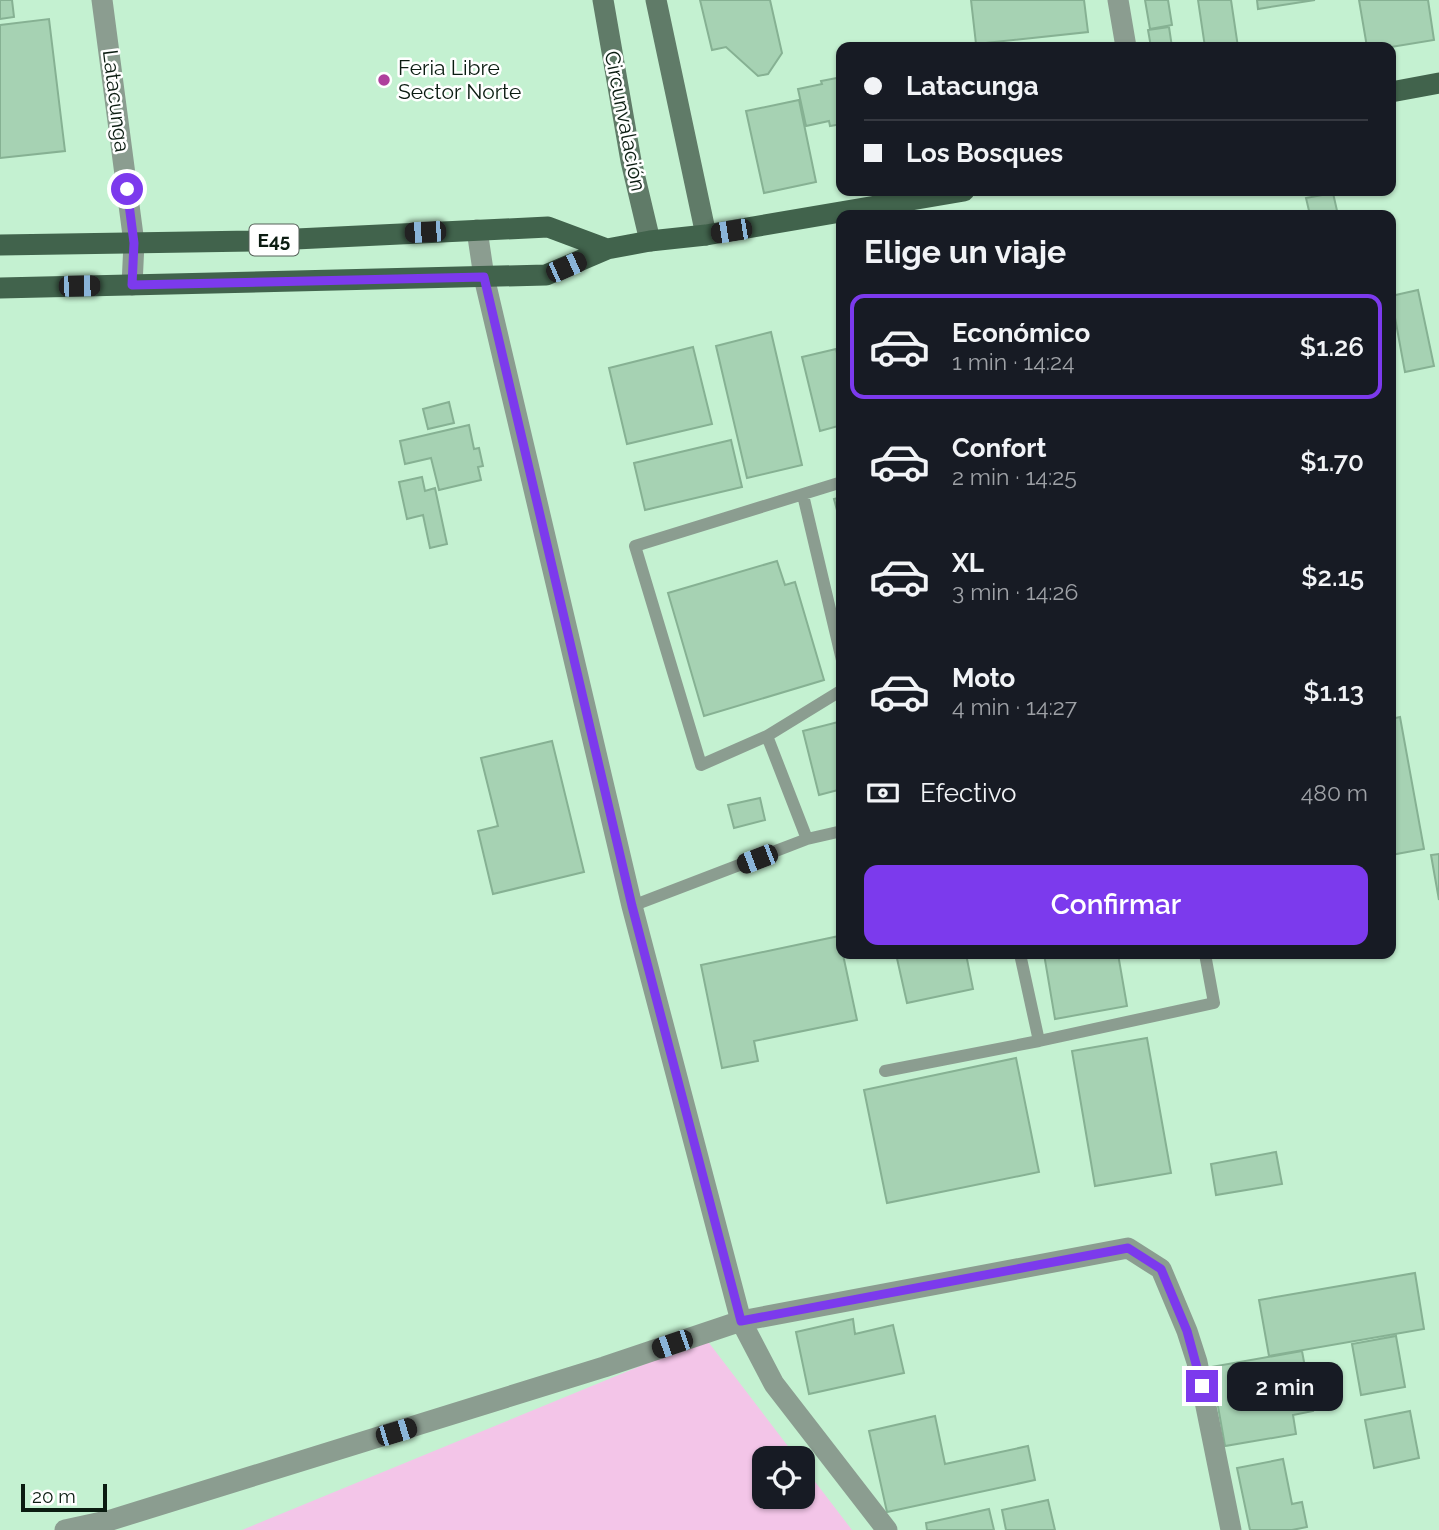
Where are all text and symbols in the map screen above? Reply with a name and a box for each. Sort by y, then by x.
street label: Latacunga [98,48,135,153]
street label: Circunvalación [600,49,651,193]
place label: Feria Libre Sector Norte [398,55,521,104]
text: Latacunga [906,71,1039,101]
marker: Feria Libre Sector Norte [376,72,392,88]
text: Los Bosques [906,138,1063,168]
route start [111,173,143,205]
car [709,217,754,245]
car [404,220,447,244]
road number: E45 [250,224,298,256]
text: Elige un viaje [864,233,1066,270]
car [543,249,590,285]
car [58,275,101,297]
icon: car [868,315,931,378]
text: Económico [952,318,1090,348]
text: $1.26 [1300,332,1364,362]
text: 1 min · 14:24 [952,348,1075,375]
icon: car [868,430,931,493]
text: Confort [952,433,1046,463]
text: $1.70 [1300,447,1364,477]
text: 2 min · 14:25 [952,463,1077,490]
icon: car [868,545,931,608]
text: XL [952,548,984,578]
text: $2.15 [1301,562,1364,592]
text: 3 min · 14:26 [952,578,1078,605]
icon: car [868,660,931,723]
text: Moto [952,663,1015,693]
text: $1.13 [1303,677,1364,707]
text: 4 min · 14:27 [952,693,1077,720]
icon: cash [864,774,902,812]
text: Efectivo [920,778,1017,808]
text: 480 m [1301,779,1368,806]
car [734,842,781,876]
button: Confirmar [864,865,1368,945]
car [649,1327,696,1361]
callout: 2 min [1226,1362,1342,1410]
route end [1186,1370,1218,1402]
text: 2 min [1256,1373,1314,1400]
car [373,1416,420,1448]
map controls [752,1446,815,1509]
button: locate [752,1446,815,1509]
scale bar [21,1481,107,1513]
text: 20 m [32,1485,76,1507]

